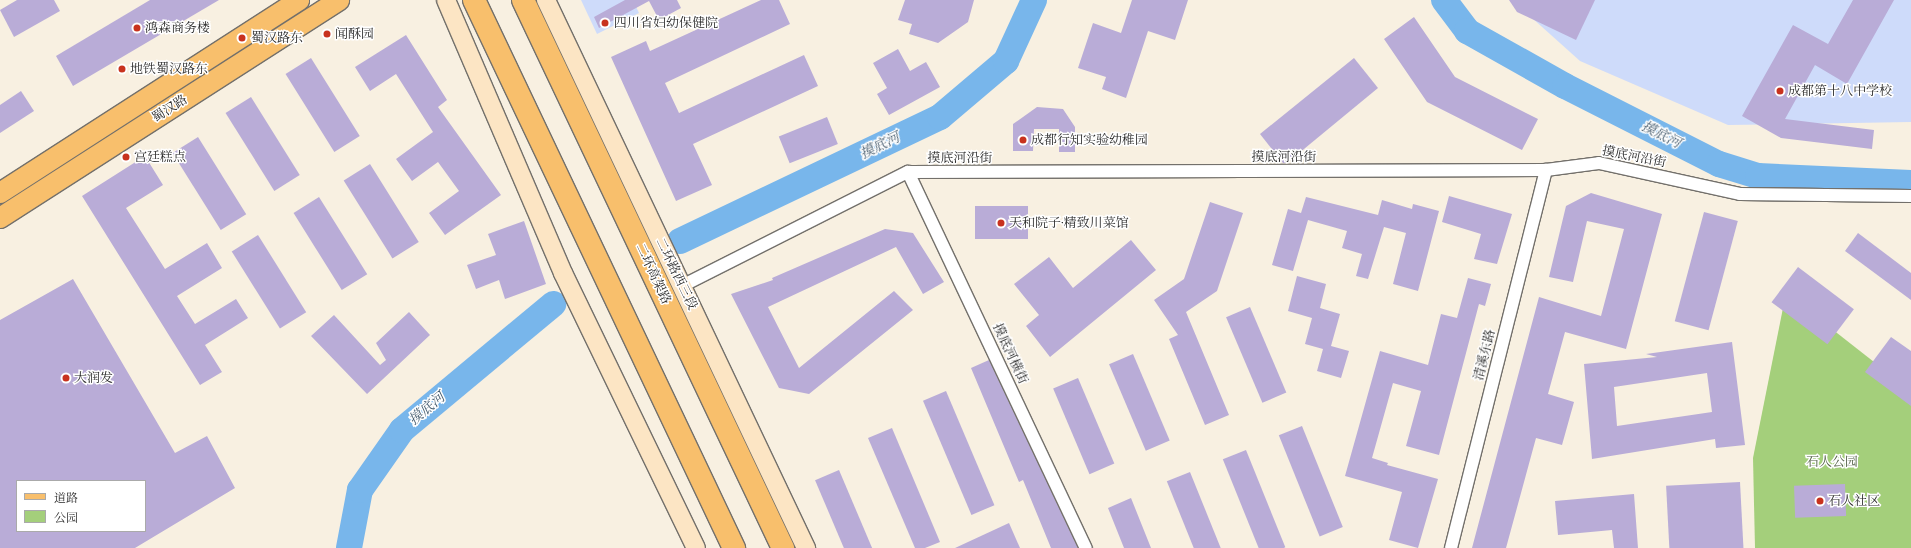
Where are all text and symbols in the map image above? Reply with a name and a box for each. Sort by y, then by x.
place label: 四川省妇幼保健院 [614,15,718,31]
marker: 四川省妇幼保健院 [599,17,611,29]
place label: 鸿森商务楼 [145,20,210,36]
marker: 鸿森商务楼 [132,23,142,33]
place label: 闻酥园 [335,26,374,42]
marker: 闻酥园 [322,29,332,39]
place label: 蜀汉路东 [251,30,303,46]
marker: 蜀汉路东 [236,32,248,44]
place label: 地铁蜀汉路东 [130,61,208,77]
marker: 地铁蜀汉路东 [117,64,127,74]
place label: 成都第十八中学校 [1788,83,1892,99]
marker: 成都第十八中学校 [1775,86,1785,96]
street label: 蜀汉路 [149,92,191,126]
water label: 摸底河 [1638,118,1684,152]
water label: 摸底河 [857,129,903,163]
place label: 成都行知实验幼稚园 [1031,132,1148,148]
marker: 成都行知实验幼稚园 [1018,135,1028,145]
street label: 摸底河沿街 [1601,143,1667,171]
place label: 宫廷糕点 [134,149,186,165]
street label: 摸底河沿街 [1252,149,1316,165]
street label: 摸底河沿街 [928,150,992,166]
marker: 宫廷糕点 [121,152,131,162]
place label: 天和院子·精致川菜馆 [1009,215,1129,231]
marker: 天和院子·精致川菜馆 [996,218,1006,228]
street label: 二环路西三段 [652,236,700,312]
street label: 二环高架路 [632,241,674,307]
street label: 摸底河横街 [989,321,1031,387]
street label: 清溪东路 [1471,328,1499,382]
place label: 大润发 [74,370,113,386]
marker: 大润发 [61,373,71,383]
water label: 摸底河 [406,389,448,429]
park label: 石人公园 [1806,454,1858,470]
legend [16,480,146,532]
text: 道路 [54,491,78,505]
place label: 石人社区 [1828,493,1880,509]
marker: 石人社区 [1815,496,1825,506]
text: 公园 [54,511,78,525]

